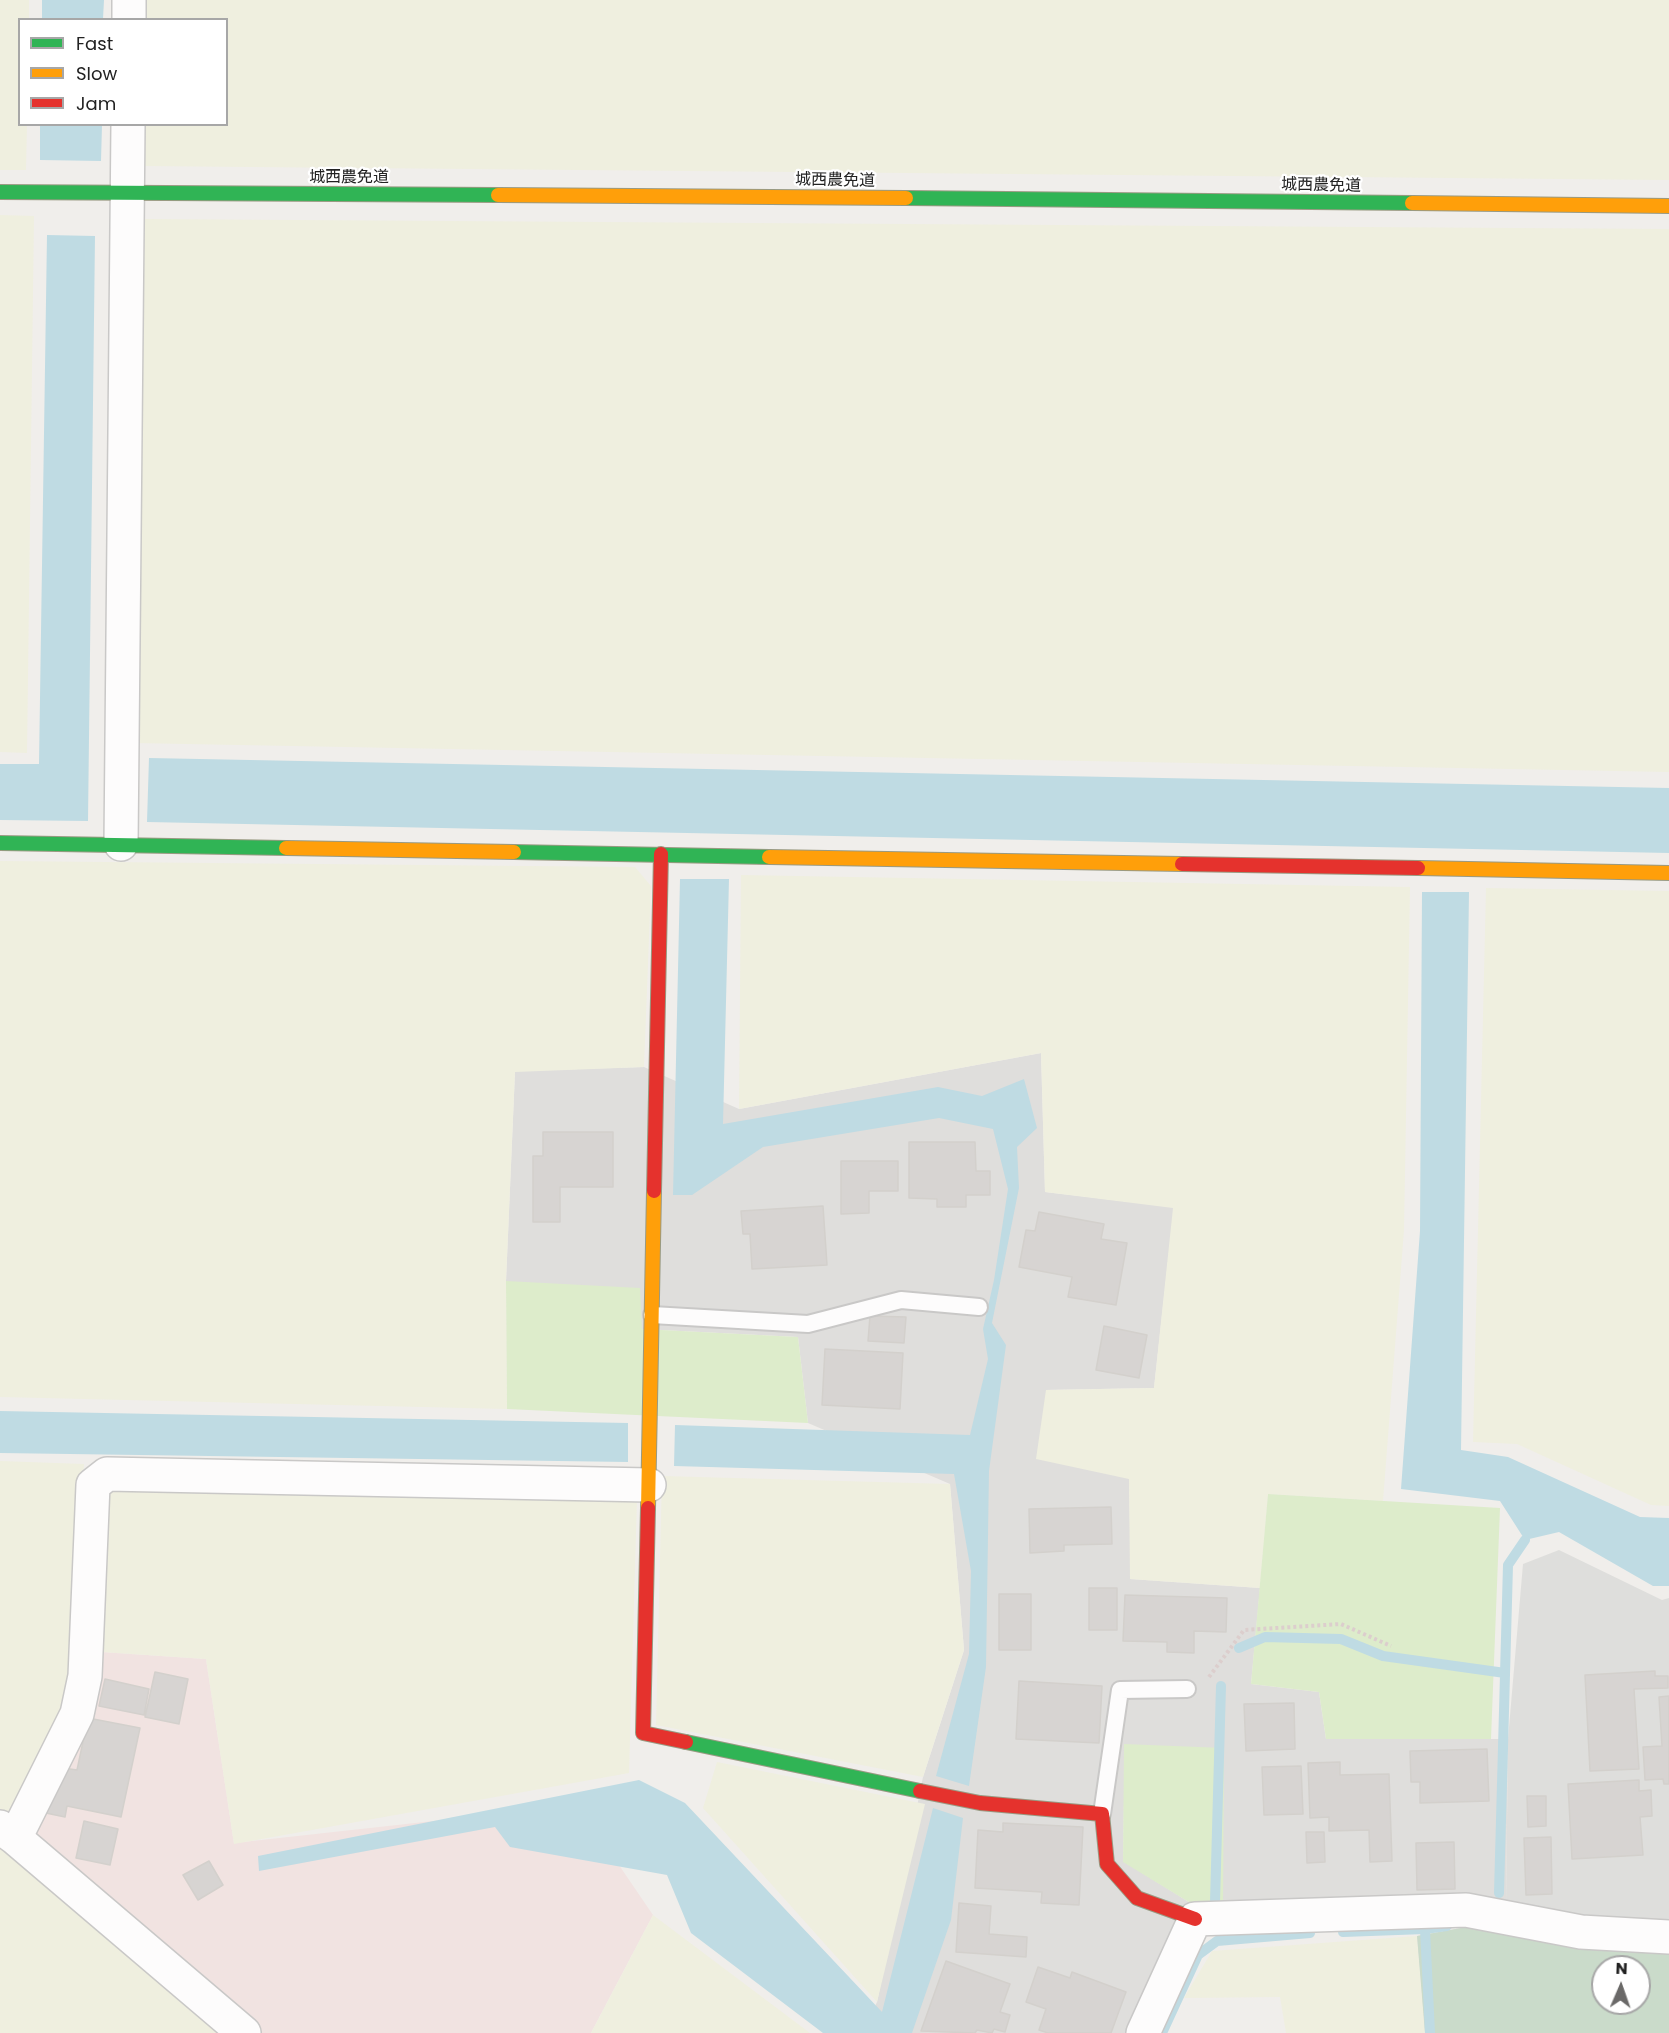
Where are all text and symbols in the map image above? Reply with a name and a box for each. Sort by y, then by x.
legend [18,18,228,126]
text: Fast [76,31,113,56]
text: Slow [76,61,117,86]
text: Jam [76,91,116,116]
street label: 城西農免道 [309,168,389,188]
street label: 城西農免道 [795,171,875,191]
street label: 城西農免道 [1281,176,1361,196]
north arrow [1591,1955,1651,2015]
text: N [1615,1957,1628,1980]

